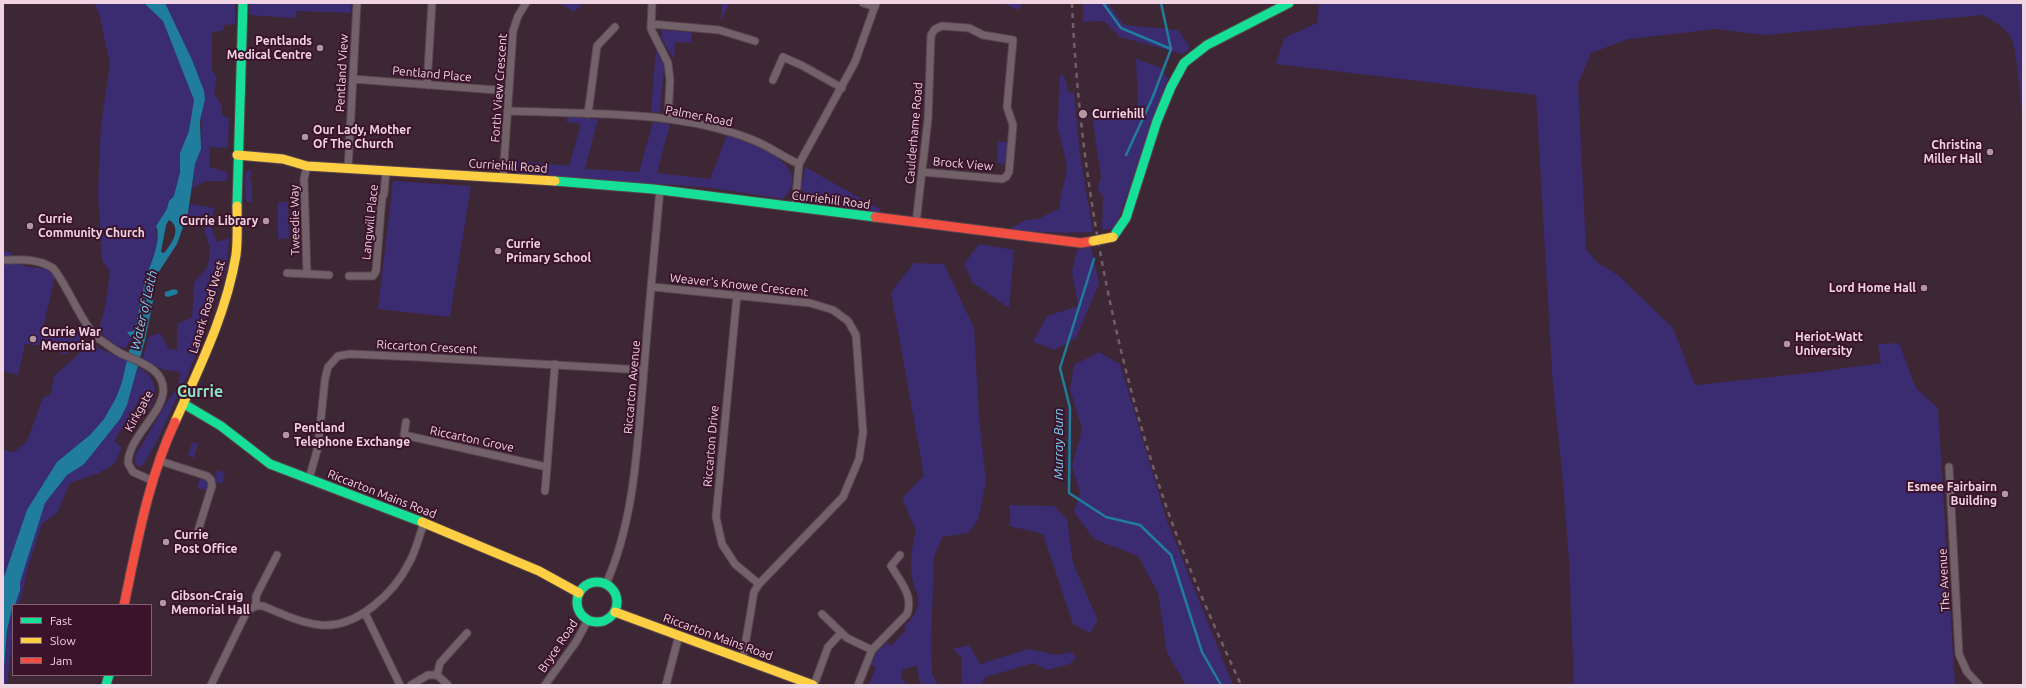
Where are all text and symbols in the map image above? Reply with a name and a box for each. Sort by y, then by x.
street label: Forth View Crescent [488,33,510,143]
place label: Pentlands Medical Centre [227,34,312,62]
street label: Pentland View [333,34,351,112]
marker: Pentlands Medical Centre [315,43,325,53]
street label: Pentland Place [392,63,472,85]
street label: Caulderhame Road [902,82,926,184]
street label: Palmer Road [664,102,734,130]
place label: Curriehill [1092,107,1144,121]
marker: Curriehill [1077,108,1089,120]
place label: Our Lady, Mother Of The Church [313,123,411,151]
marker: Our Lady, Mother Of The Church [300,132,310,142]
place label: Christina Miller Hall [1924,138,1982,166]
marker: Christina Miller Hall [1985,147,1995,157]
street label: Brock View [932,154,994,174]
street label: Curriehill Road [468,156,548,176]
street label: Langwill Place [359,183,381,261]
street label: Tweedie Way [287,185,303,255]
street label: Curriehill Road [791,188,871,212]
place label: Currie Community Church [38,212,145,240]
place label: Currie Library [180,214,258,228]
marker: Currie Library [261,216,271,226]
marker: Currie Community Church [25,221,35,231]
place label: Currie Primary School [506,237,591,265]
marker: Currie Primary School [493,246,503,256]
street label: Lanark Road West [186,259,228,355]
water label: Water of Leith [127,269,161,351]
street label: Weaver's Knowe Crescent [669,271,809,299]
place label: Lord Home Hall [1829,281,1916,295]
marker: Lord Home Hall [1919,283,1929,293]
place label: Currie War Memorial [41,325,101,353]
place label: Heriot-Watt University [1795,330,1863,358]
marker: Currie War Memorial [28,334,38,344]
street label: Riccarton Crescent [376,337,478,357]
marker: Heriot-Watt University [1782,339,1792,349]
street label: Riccarton Avenue [621,340,643,434]
district label: Currie [177,382,223,402]
street label: Kirkgate [122,388,156,434]
street label: Riccarton Drive [700,405,722,487]
water label: Murray Burn [1051,408,1067,480]
place label: Pentland Telephone Exchange [294,421,410,449]
street label: Riccarton Grove [429,423,515,455]
marker: Pentland Telephone Exchange [281,430,291,440]
street label: Riccarton Mains Road [326,467,438,521]
place label: Esmee Fairbairn Building [1907,480,1997,508]
marker: Esmee Fairbairn Building [2000,489,2010,499]
place label: Currie Post Office [174,528,238,556]
marker: Currie Post Office [161,537,171,547]
street label: The Avenue [1935,548,1953,612]
place label: Gibson-Craig Memorial Hall [171,589,250,617]
marker: Gibson-Craig Memorial Hall [158,598,168,608]
legend [12,604,152,676]
street label: Riccarton Mains Road [661,610,775,664]
text: Fast [50,614,72,627]
street label: Bryce Road [535,617,581,675]
text: Slow [50,634,76,647]
text: Jam [50,654,72,667]

